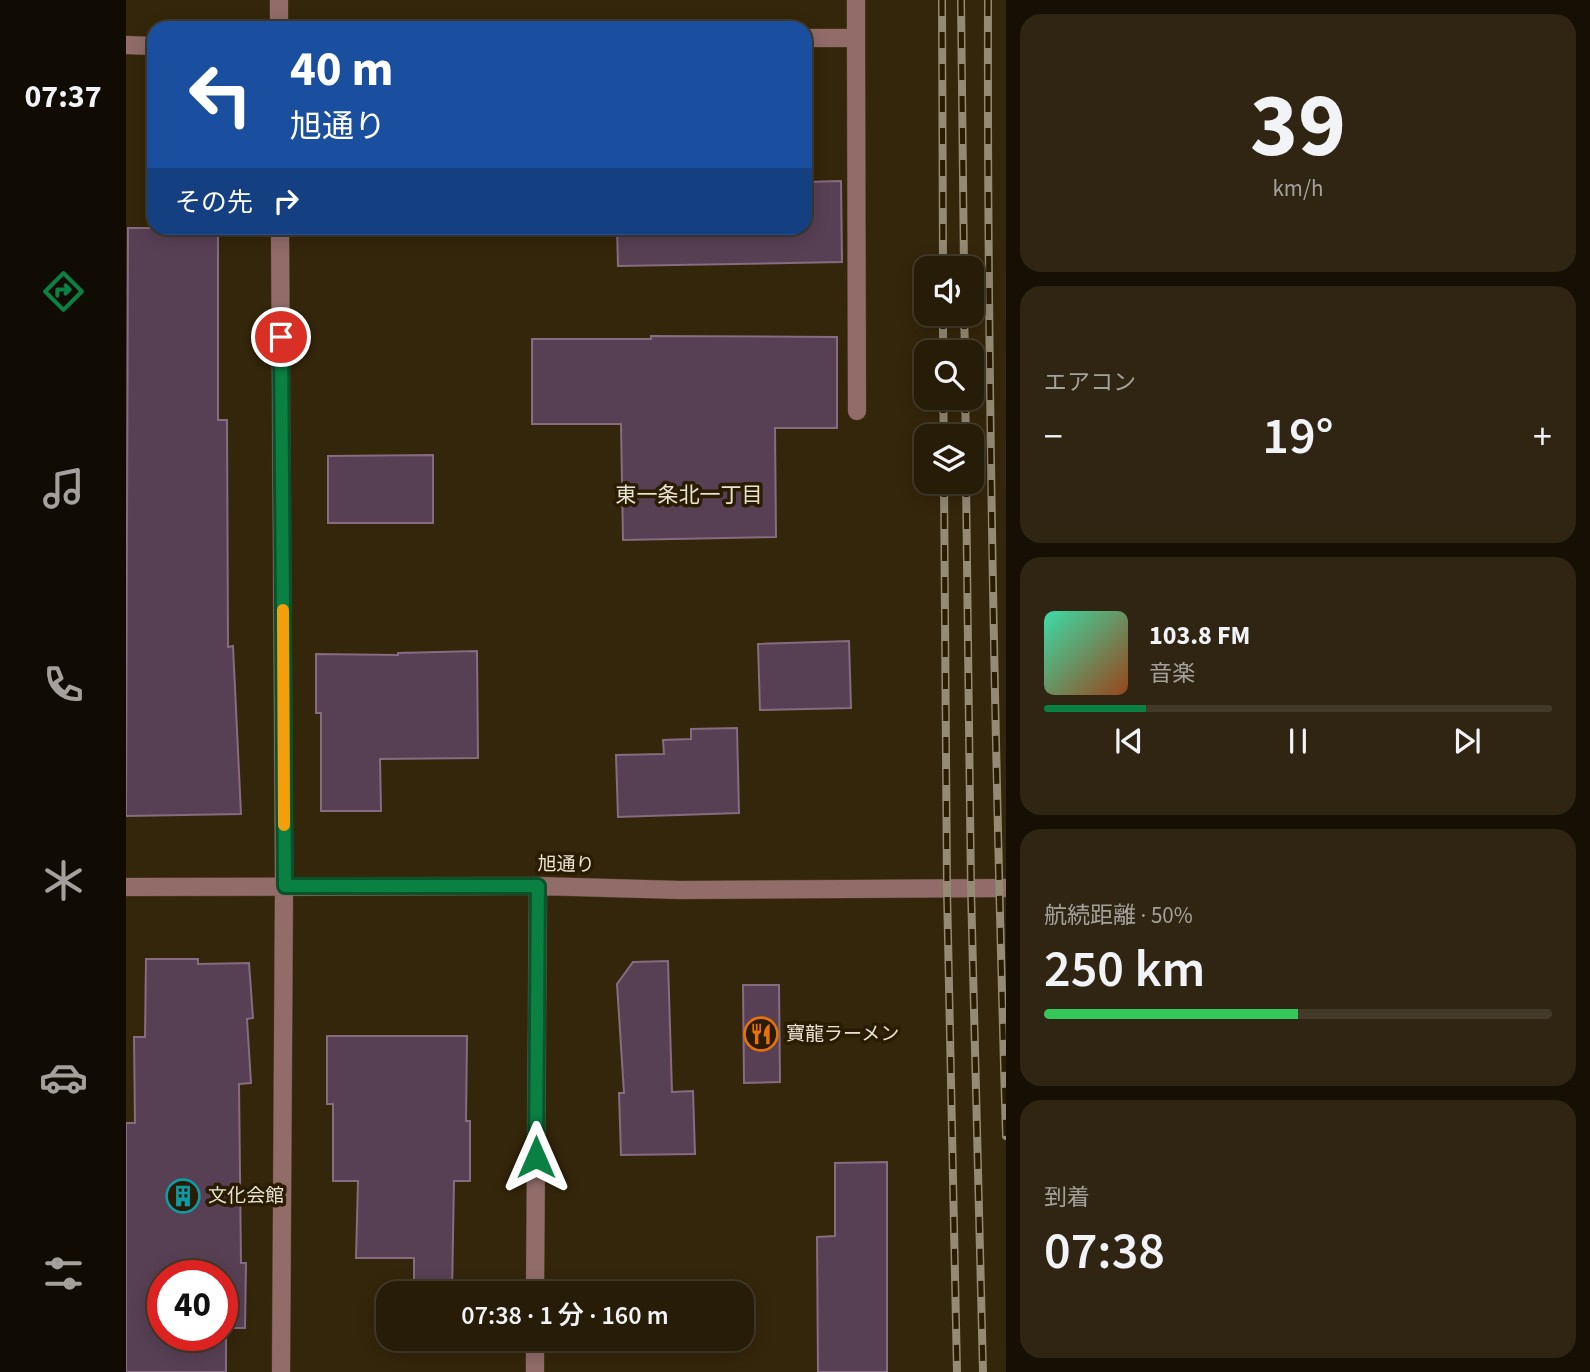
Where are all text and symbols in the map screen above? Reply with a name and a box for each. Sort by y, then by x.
text: 40 m [290,35,394,105]
icon: left [175,49,266,140]
text: 39 [1250,62,1346,191]
text: 07:37 [24,74,102,120]
text: 旭通り [290,104,386,150]
text: km/h [1272,172,1324,205]
icon: right [267,182,305,220]
text: その先 [175,184,253,221]
map controls [914,256,984,494]
button: sound [914,256,984,326]
icon: directions [39,267,88,316]
pin [251,307,311,367]
icon: arrive [262,318,300,356]
button: search [914,340,984,410]
text: エアコン [1044,366,1136,399]
text: 19° [1262,400,1334,474]
text: − [1044,410,1063,464]
text: + [1533,410,1552,464]
button: layers [914,424,984,494]
icon: music [39,464,88,513]
district label: 東一条北一丁目 [616,480,763,510]
text: 103.8 FM [1149,617,1250,654]
text: 音楽 [1149,657,1195,690]
icon: phone [39,660,88,709]
icon: previous [1110,722,1148,760]
icon: pause [1279,722,1317,760]
icon: next [1448,722,1486,760]
street label: 旭通り [537,851,595,879]
icon: climate [39,856,88,905]
text: 航続距離 · 50% [1044,899,1193,932]
text: 250 km [1044,933,1205,1007]
restaurant icon: 寶龍ラーメン [742,1015,780,1053]
place label: 寶龍ラーメン [786,1021,899,1048]
icon: car [39,1053,88,1102]
position arrow [499,1120,573,1194]
building icon: 文化会館 [164,1177,202,1215]
text: 到着 [1044,1181,1090,1214]
place label: 文化会館 [208,1183,284,1210]
text: 07:38 [1044,1215,1165,1289]
icon: filters [39,1249,88,1298]
speed limit sign: 40 [147,1260,238,1351]
text: 07:38 · 1 分 · 160 m [461,1297,669,1334]

